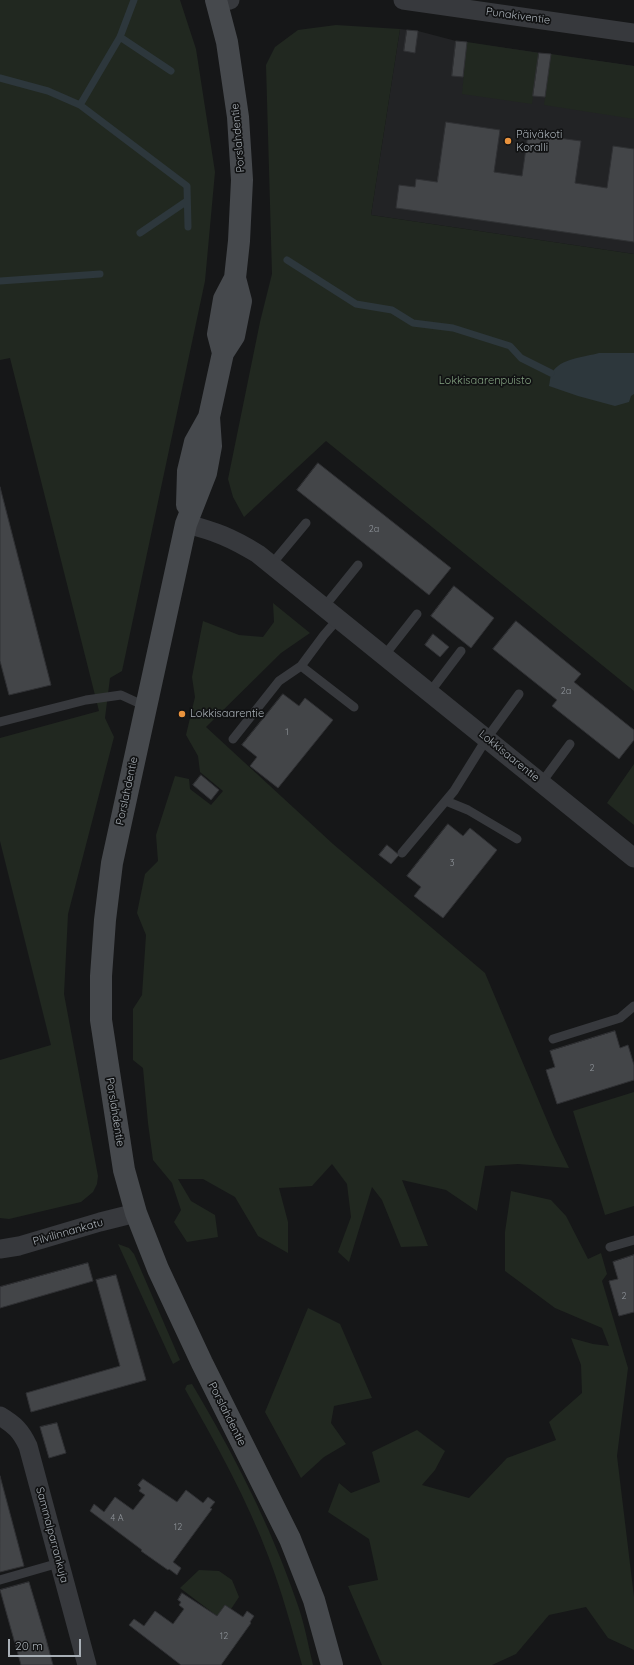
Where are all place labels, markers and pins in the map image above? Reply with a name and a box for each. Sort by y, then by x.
place label: Päiväkoti Koralli [516,128,562,154]
marker: Päiväkoti Koralli [503,136,513,146]
place label: Lokkisaarentie [190,707,264,721]
marker: Lokkisaarentie [177,709,187,719]

